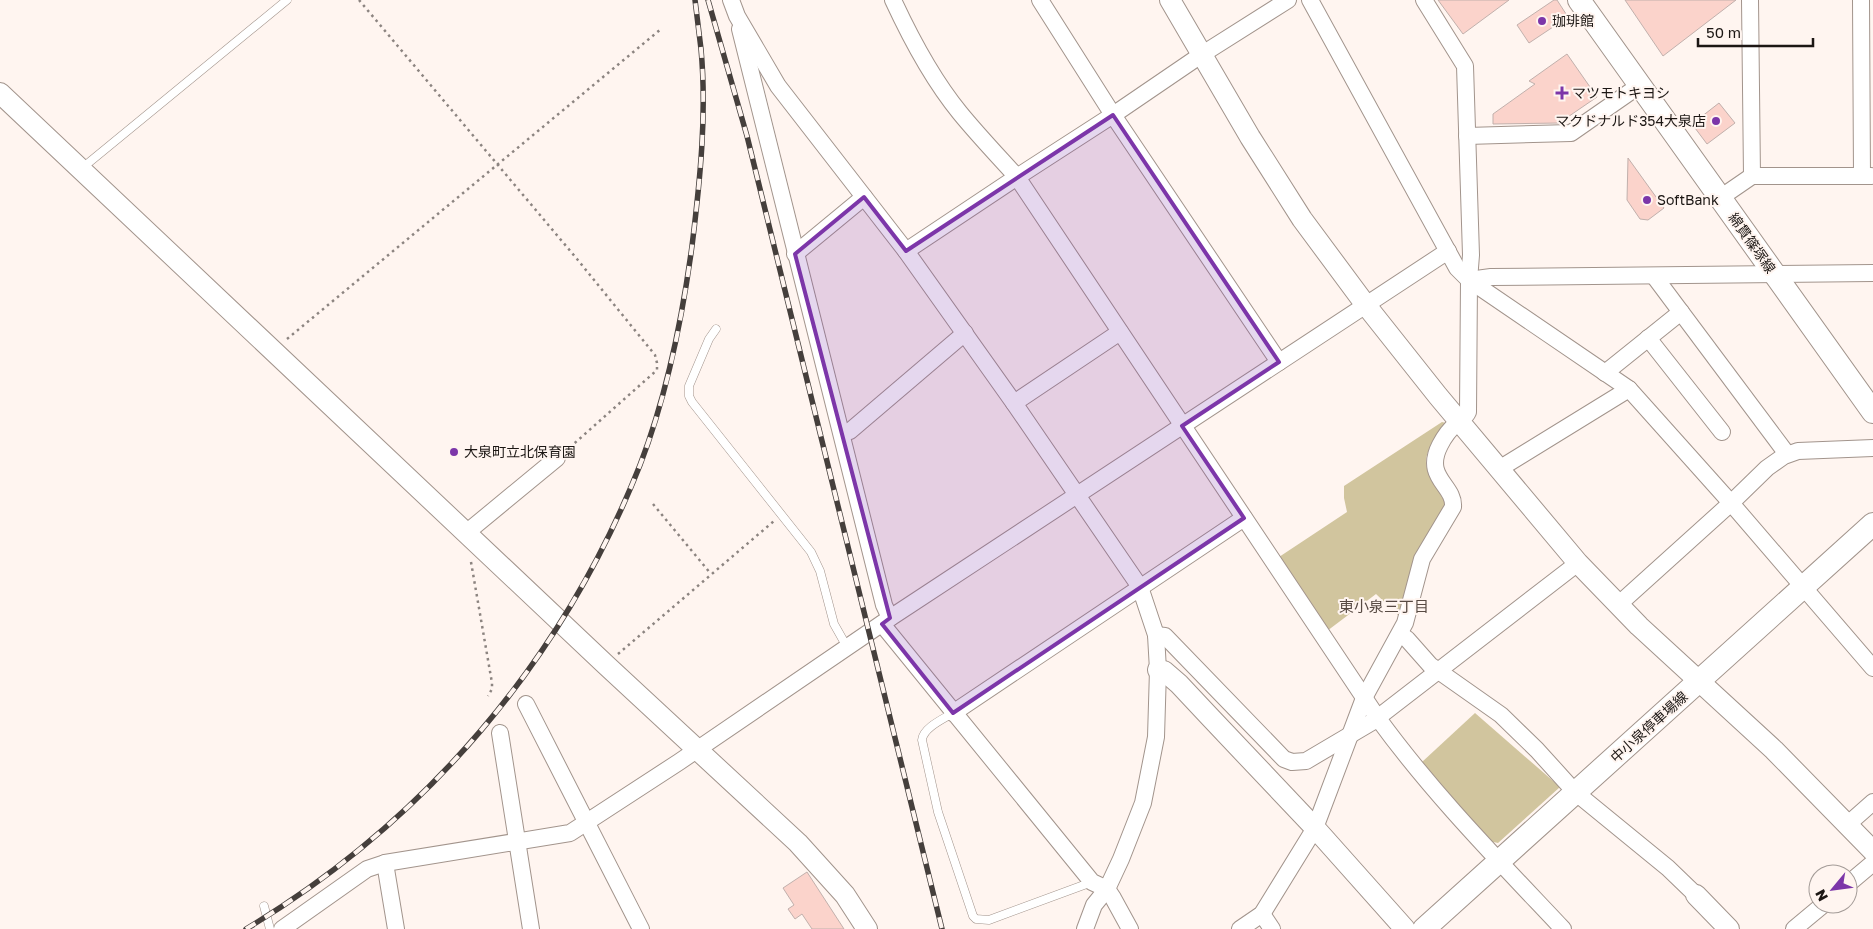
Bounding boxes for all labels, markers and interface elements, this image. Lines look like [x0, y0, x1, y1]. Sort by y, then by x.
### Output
place label: 珈琲館 [1552, 12, 1594, 29]
marker: 珈琲館 [1536, 15, 1548, 27]
scale bar [1698, 15, 1813, 47]
text: 50 m [1706, 23, 1741, 41]
place label: マツモトキヨシ [1572, 84, 1670, 101]
marker: マツモトキヨシ [1556, 87, 1568, 99]
place label: マクドナルド354大泉店 [1555, 112, 1706, 129]
marker: マクドナルド354大泉店 [1710, 115, 1722, 127]
place label: SoftBank [1657, 191, 1719, 208]
marker: SoftBank [1641, 194, 1653, 206]
street label: 綿貫篠塚線 [1725, 209, 1779, 276]
place label: 大泉町立北保育園 [464, 443, 576, 460]
marker: 大泉町立北保育園 [448, 446, 460, 458]
district label: 東小泉三丁目 [1339, 597, 1429, 615]
street label: 中小泉停車場線 [1607, 688, 1691, 766]
north arrow [1808, 864, 1858, 914]
text: N [1811, 887, 1831, 904]

